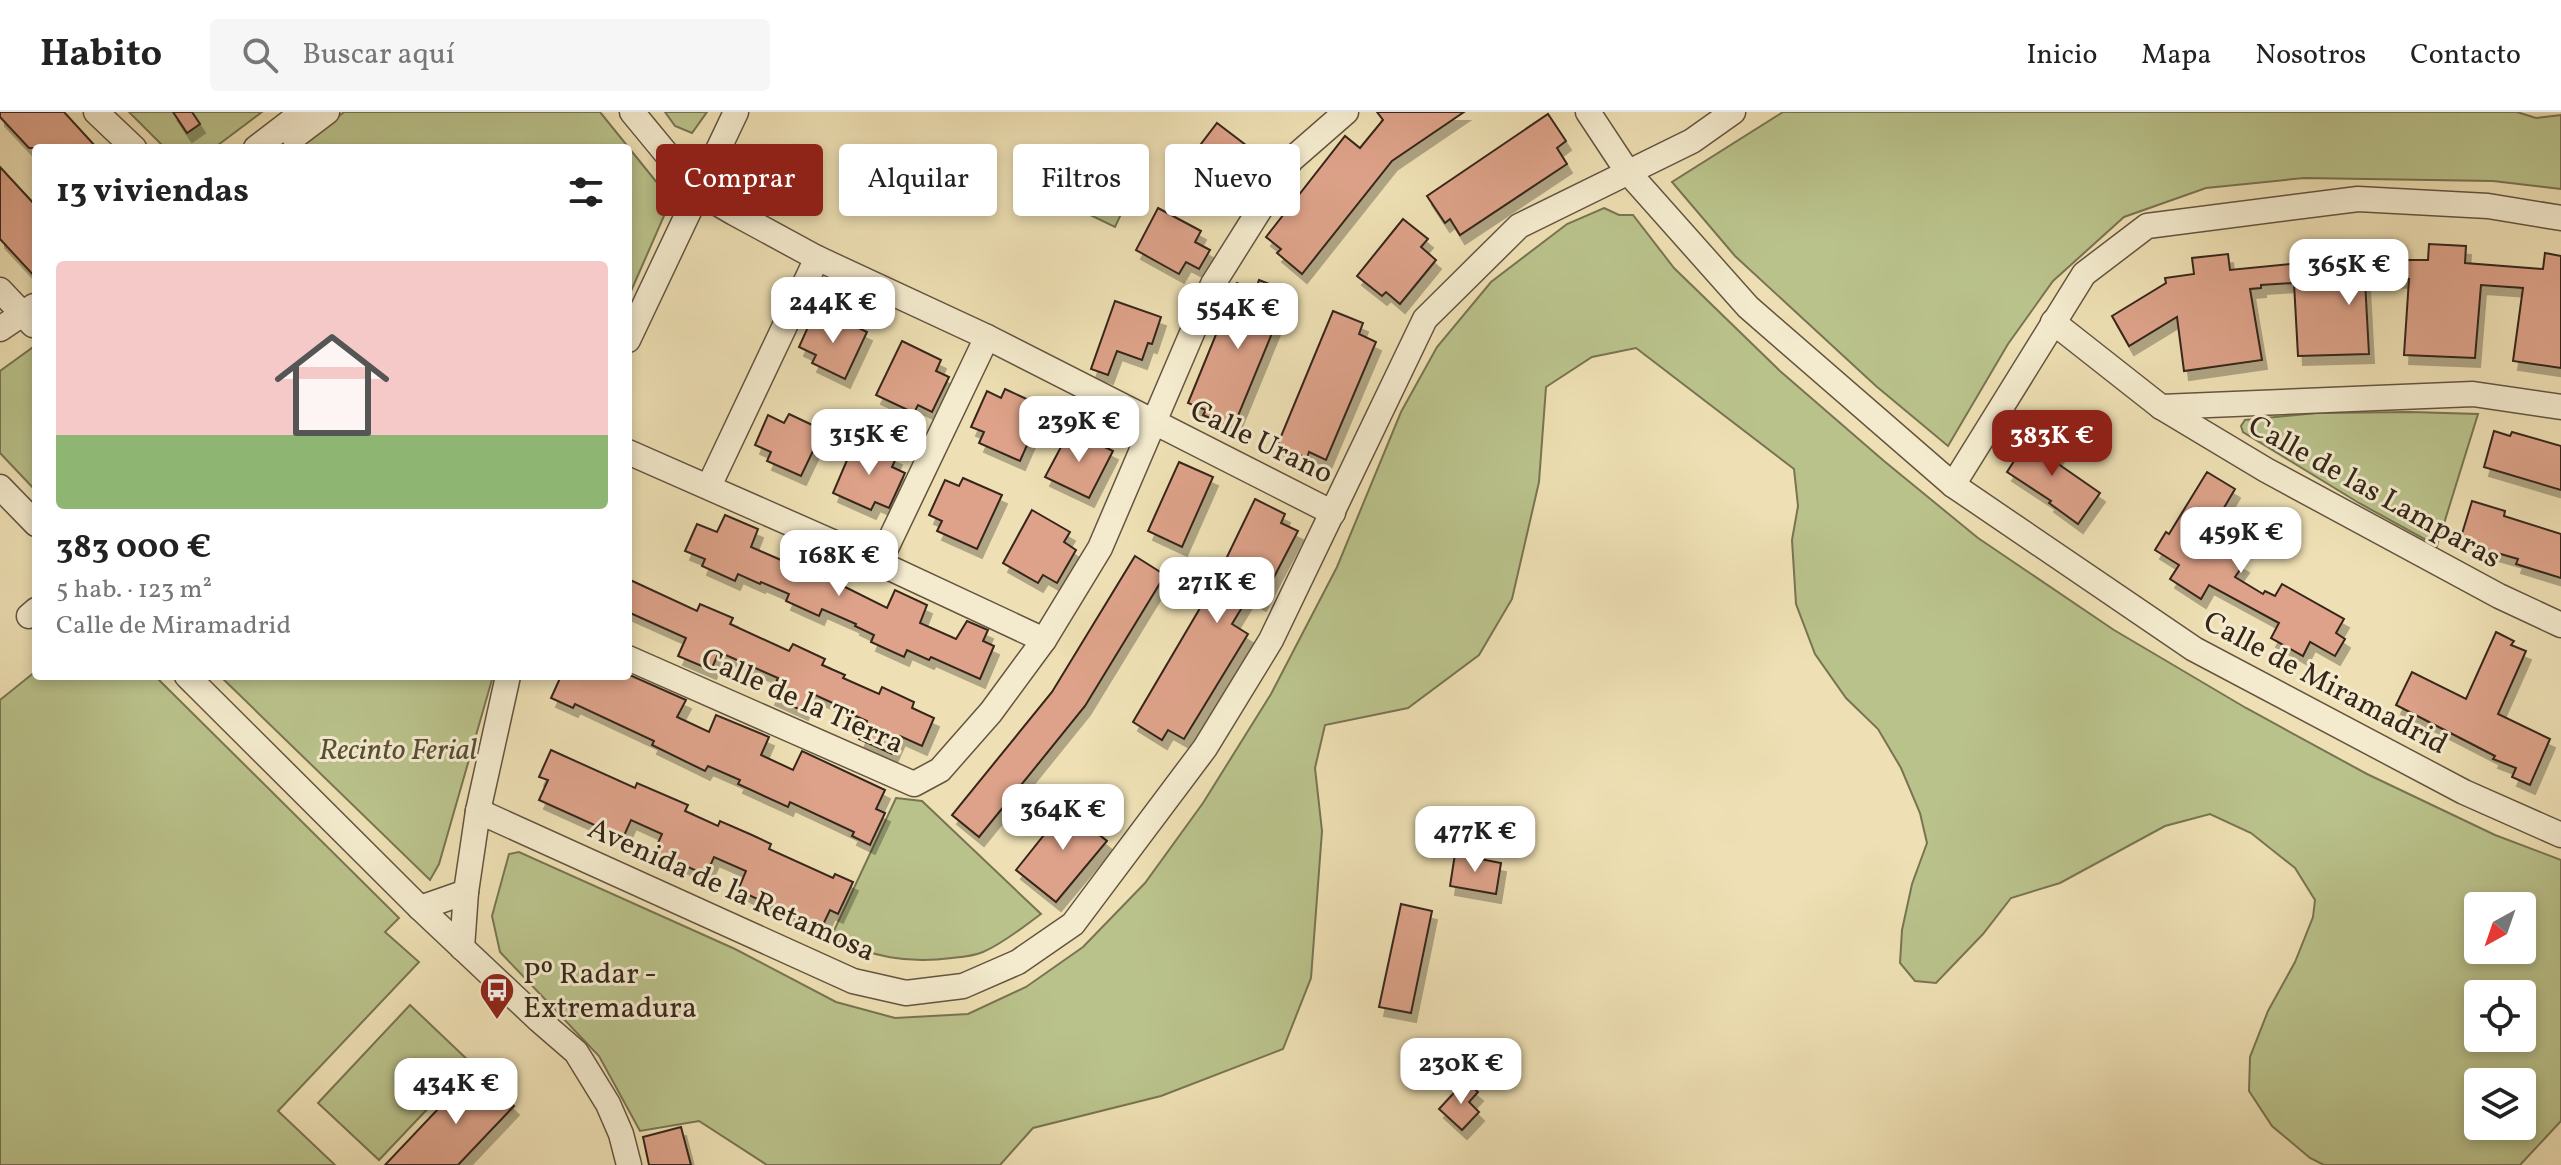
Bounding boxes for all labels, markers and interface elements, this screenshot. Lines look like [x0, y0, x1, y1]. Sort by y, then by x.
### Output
search box [210, 19, 770, 91]
text: Habito [40, 29, 162, 82]
icon: search [238, 33, 282, 77]
text: Buscar aquí [302, 34, 455, 76]
text: Inicio [2026, 36, 2097, 75]
text: Mapa [2141, 36, 2211, 75]
text: Nosotros [2255, 36, 2366, 75]
text: Contacto [2410, 36, 2521, 75]
chip: Comprar [656, 144, 823, 216]
chip: Alquilar [839, 144, 997, 216]
chip: Filtros [1013, 144, 1149, 216]
chip: Nuevo [1165, 144, 1300, 216]
text: 13 viviendas [56, 169, 249, 216]
icon: filters [564, 170, 608, 214]
pin: 365K € [2284, 239, 2414, 307]
text: 365K € [2307, 247, 2391, 283]
pin: 244K € [768, 277, 898, 345]
pin: 554K € [1173, 283, 1303, 351]
text: 244K € [789, 285, 877, 321]
text: 554K € [1196, 291, 1280, 327]
icon: home [260, 313, 404, 457]
street label: Calle Urano [1183, 390, 1340, 495]
pin: 239K € [1014, 396, 1144, 464]
text: 239K € [1037, 404, 1121, 440]
street label: Calle de las Lamparas [2240, 406, 2508, 580]
pin: 315K € [804, 409, 934, 477]
pin: 383K € [1987, 410, 2117, 478]
text: 315K € [829, 417, 909, 453]
text: 383K € [2010, 418, 2094, 454]
pin: 459K € [2176, 507, 2306, 575]
text: 459K € [2198, 515, 2284, 551]
text: 383 000 € [56, 525, 211, 572]
pin: 168K € [774, 530, 904, 598]
text: 168K € [798, 538, 880, 574]
pin: 271K € [1152, 557, 1282, 625]
text: 271K € [1177, 565, 1257, 601]
text: 5 hab. · 123 m² [56, 572, 212, 608]
street label: Calle de Miramadrid [2195, 602, 2455, 766]
text: Calle de Miramadrid [56, 608, 291, 644]
street label: Calle de la Tierra [694, 638, 910, 765]
park label: Recinto Ferial [319, 730, 478, 772]
pin: 364K € [998, 784, 1128, 852]
text: 364K € [1020, 792, 1106, 828]
pin: 477K € [1410, 806, 1540, 874]
street label: Avenida de la Retamosa [581, 808, 882, 973]
text: 477K € [1433, 814, 1517, 850]
north arrow [2464, 892, 2536, 964]
map controls [2464, 892, 2536, 1140]
place label: Pº Radar - Extremadura [523, 954, 697, 1030]
bus stop icon: Pº Radar - Extremadura [478, 971, 516, 1021]
button: locate [2464, 980, 2536, 1052]
pin: 230K € [1396, 1038, 1526, 1106]
text: 230K € [1418, 1046, 1504, 1082]
pin: 434K € [391, 1058, 521, 1126]
text: 434K € [412, 1066, 500, 1102]
button: layers [2464, 1068, 2536, 1140]

